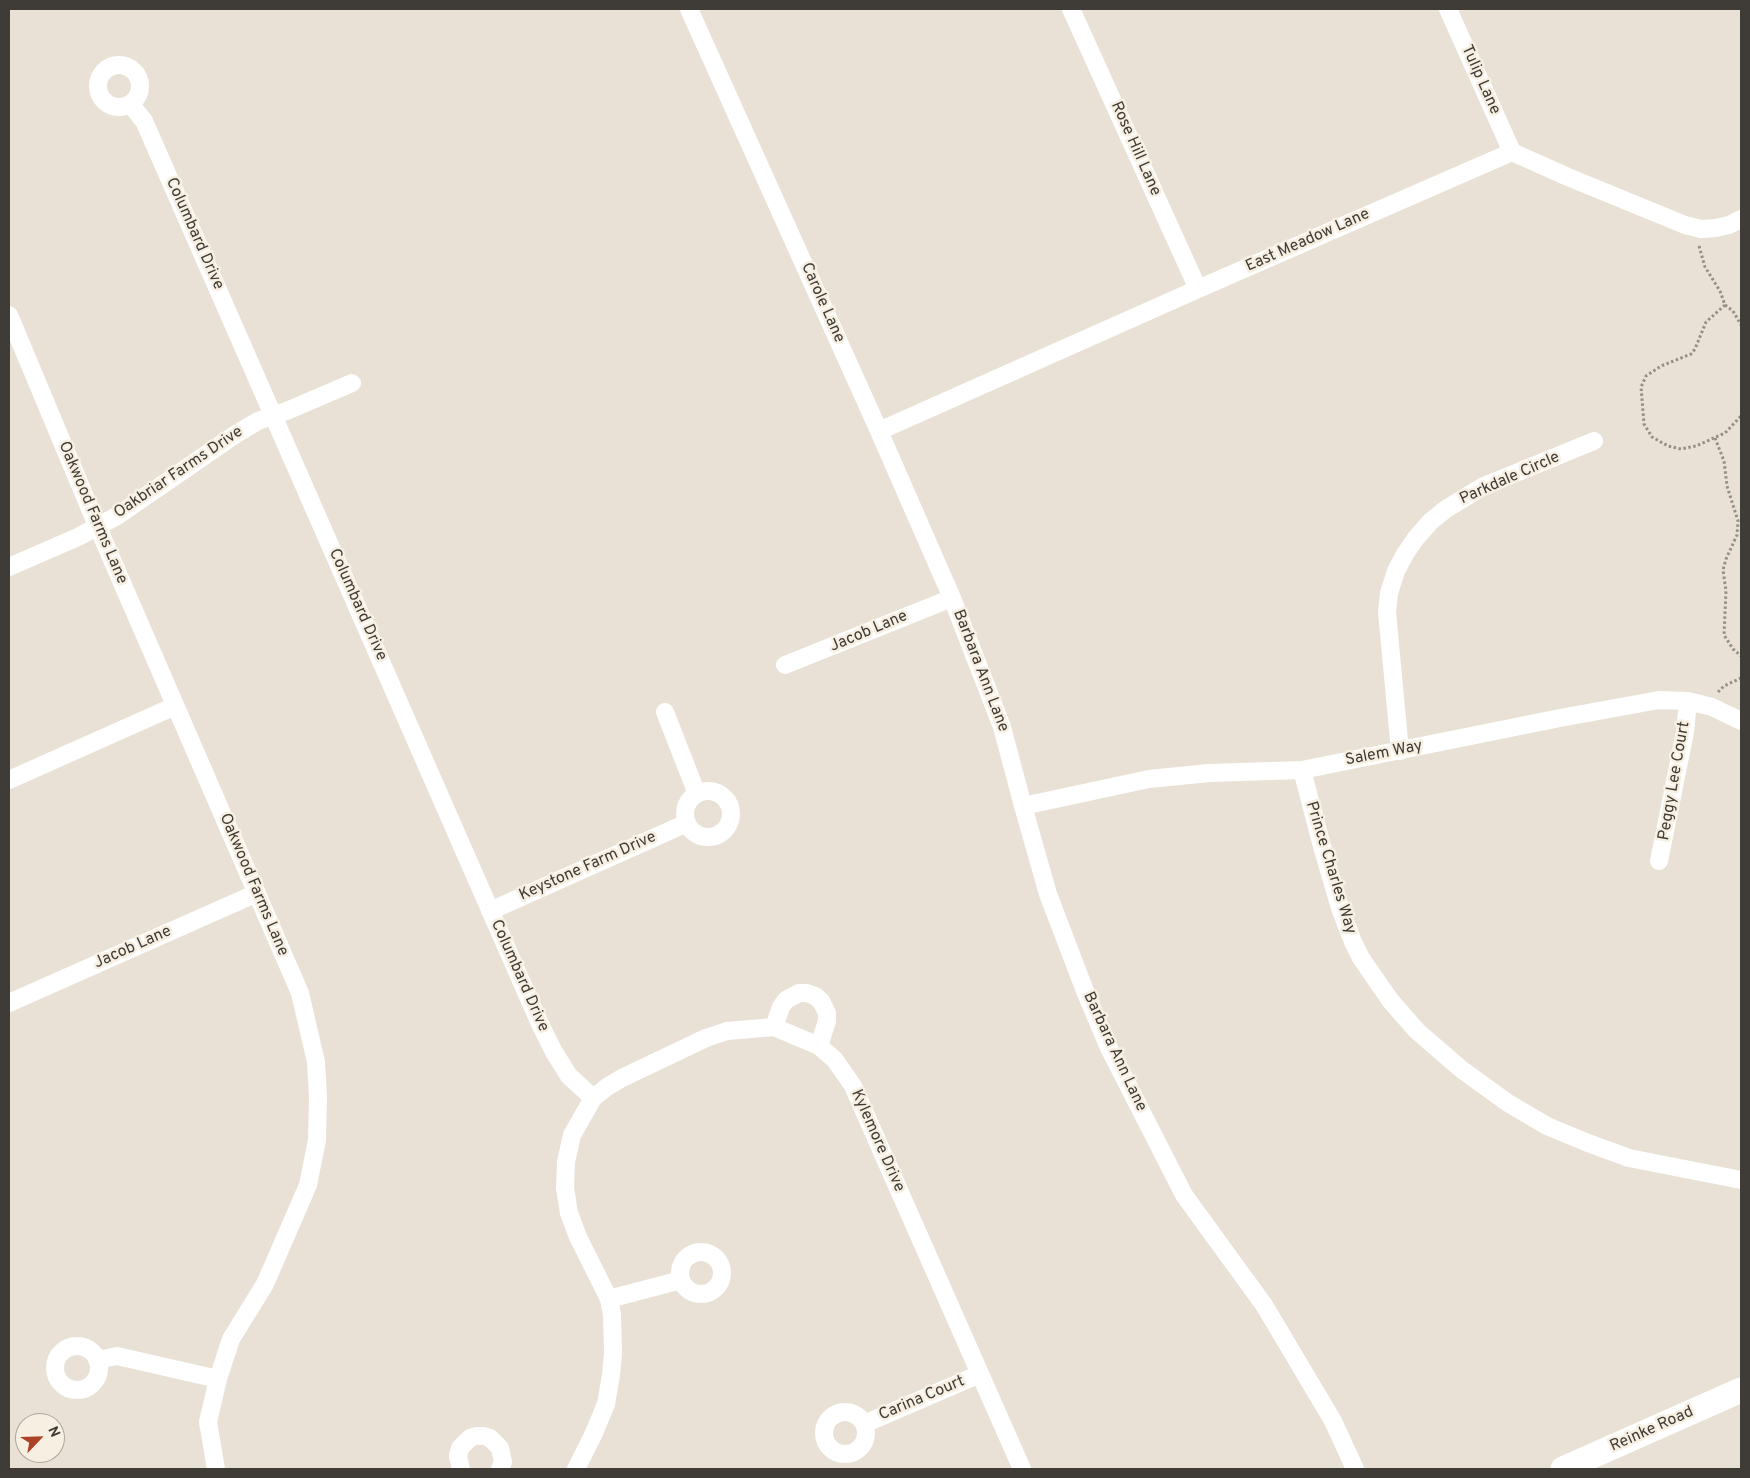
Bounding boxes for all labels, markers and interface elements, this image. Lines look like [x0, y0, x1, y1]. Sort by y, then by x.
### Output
street label: Tulip Lane [1456, 42, 1504, 118]
street label: Rose Hill Lane [1106, 99, 1164, 199]
street label: Columbard Drive [161, 175, 227, 293]
street label: East Meadow Lane [1243, 205, 1373, 277]
street label: Carole Lane [796, 260, 848, 346]
street label: Oakbriar Farms Drive [111, 423, 247, 523]
street label: Oakwood Farms Lane [53, 439, 131, 587]
street label: Parkdale Circle [1457, 448, 1563, 510]
street label: Columbard Drive [324, 546, 390, 664]
street label: Jacob Lane [827, 607, 911, 657]
street label: Barbara Ann Lane [948, 607, 1012, 735]
street label: Peggy Lee Court [1655, 720, 1695, 842]
street label: Salem Way [1344, 737, 1424, 771]
street label: Prince Charles Way [1301, 799, 1359, 937]
street label: Oakwood Farms Lane [214, 811, 292, 959]
street label: Keystone Farm Drive [517, 828, 659, 906]
street label: Columbard Drive [486, 917, 552, 1035]
street label: Jacob Lane [91, 922, 175, 974]
street label: Barbara Ann Lane [1078, 989, 1150, 1115]
street label: Kylemore Drive [846, 1087, 908, 1195]
street label: Carina Court [876, 1372, 968, 1426]
street label: Reinke Road [1607, 1403, 1697, 1457]
north arrow [15, 1413, 65, 1463]
text: N [43, 1424, 63, 1440]

